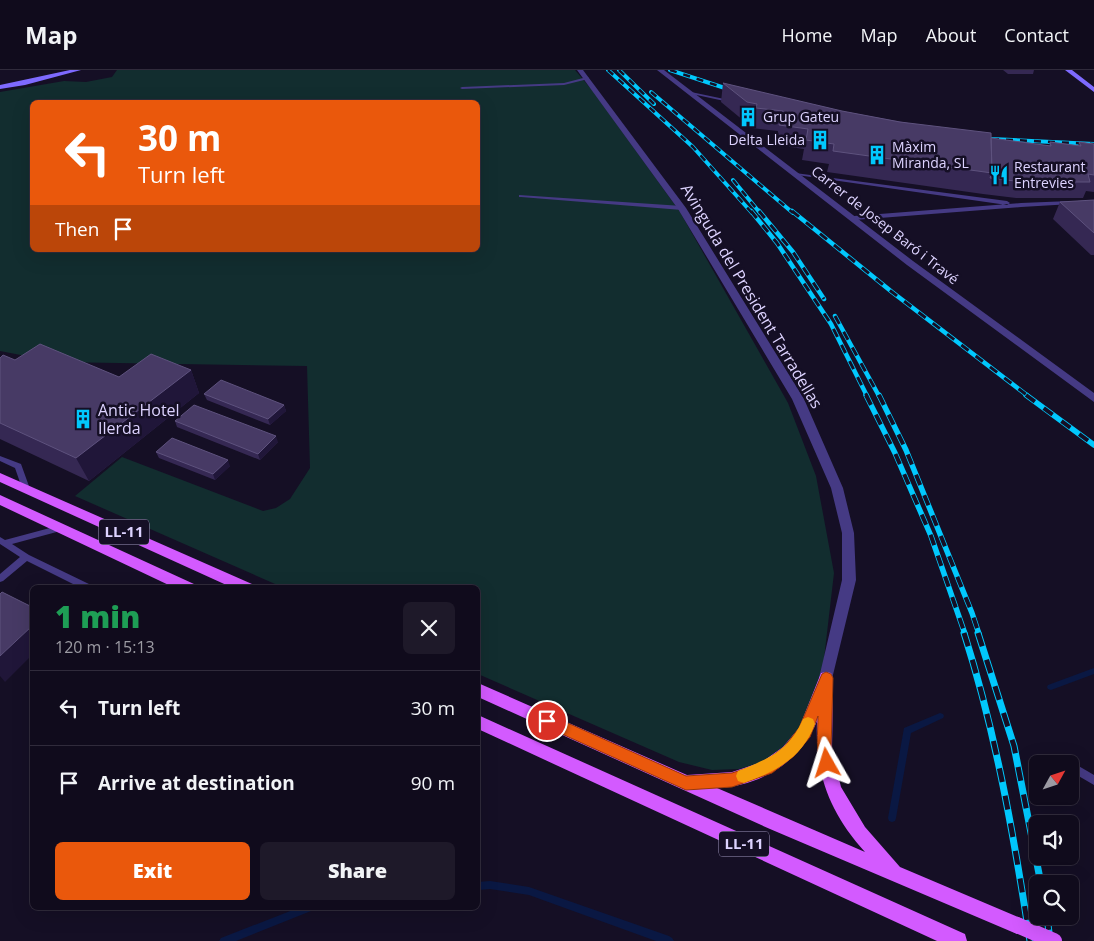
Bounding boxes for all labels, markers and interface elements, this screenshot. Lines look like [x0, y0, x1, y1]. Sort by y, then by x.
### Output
text: Map [25, 18, 77, 51]
text: Home [782, 23, 832, 47]
text: Map [860, 23, 898, 47]
text: About [926, 23, 976, 47]
text: Contact [1004, 23, 1069, 47]
building icon: Grup Gateu [737, 106, 759, 128]
place label: Grup Gateu [763, 107, 839, 126]
text: 30 m [138, 114, 221, 161]
icon: left [55, 120, 120, 185]
building icon: Delta Lleida [809, 129, 831, 151]
place label: Delta Lleida [728, 130, 805, 149]
place label: Màxim Miranda, SL [892, 137, 969, 172]
building icon: Màxim Miranda, SL [866, 144, 888, 166]
place label: Restaurant Entrevies [1014, 157, 1086, 192]
text: Turn left [138, 159, 225, 189]
street label: Carrer de Josep Baró i Travé [808, 161, 963, 288]
restaurant icon: Restaurant Entrevies [988, 164, 1010, 186]
street label: Avinguda del President Tarradellas [676, 180, 828, 412]
icon: arrive [109, 215, 137, 243]
text: Then [55, 216, 99, 242]
place label: Antic Hotel Ilerda [98, 399, 180, 439]
building icon: Antic Hotel Ilerda [72, 408, 94, 430]
road number: LL-11 [99, 520, 149, 544]
text: 1 min [55, 596, 140, 637]
button: close [403, 602, 455, 654]
text: 120 m · 15:13 [55, 636, 155, 658]
icon: left [55, 694, 83, 722]
text: Turn left [98, 695, 180, 721]
text: 30 m [411, 695, 455, 721]
pin [526, 700, 568, 742]
icon: arrive [533, 707, 561, 735]
position arrow [800, 736, 852, 788]
north arrow [1029, 755, 1079, 805]
map controls [1029, 755, 1079, 925]
icon: arrive [55, 769, 83, 797]
text: Arrive at destination [98, 770, 295, 796]
text: 90 m [411, 770, 455, 796]
button: sound [1029, 815, 1079, 865]
road number: LL-11 [719, 832, 769, 856]
button: Exit [55, 842, 250, 900]
button: Share [260, 842, 455, 900]
button: search [1029, 875, 1079, 925]

